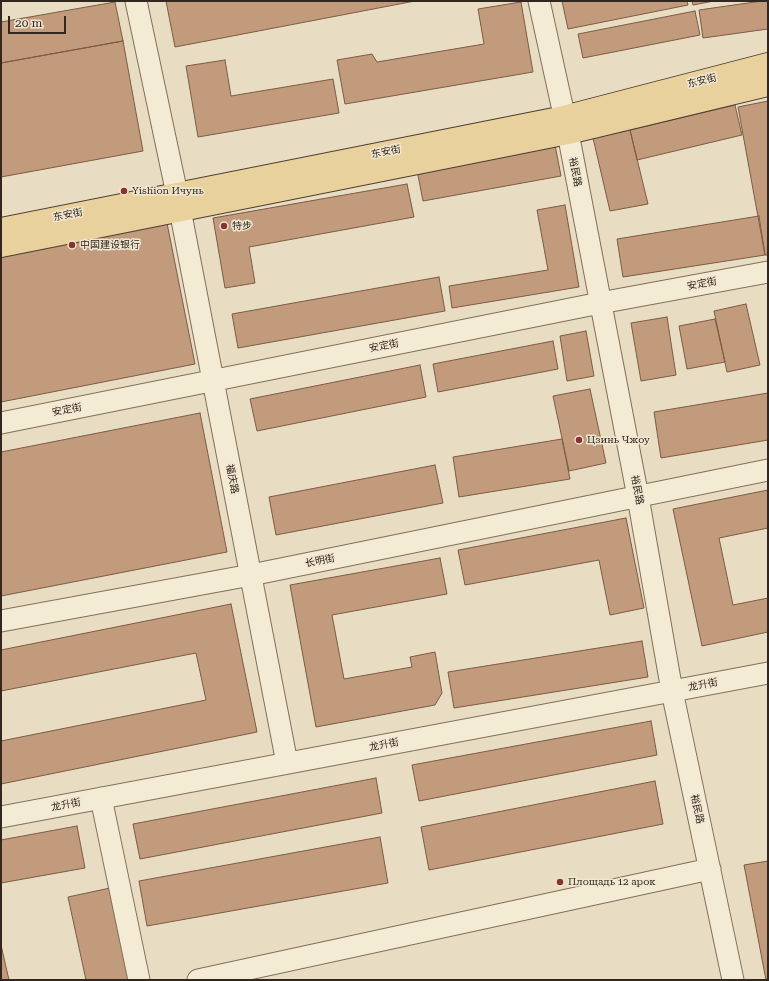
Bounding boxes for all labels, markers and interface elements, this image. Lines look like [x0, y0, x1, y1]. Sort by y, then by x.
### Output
scale bar [10, 8, 68, 34]
text: 20 m [15, 16, 42, 30]
street label: 东安街 [686, 72, 718, 90]
street label: 东安街 [370, 143, 402, 161]
street label: 裕民路 [566, 156, 584, 188]
place label: Yishion Ичунь [132, 185, 204, 197]
marker: Yishion Ичунь [119, 186, 129, 196]
street label: 东安街 [52, 206, 84, 224]
place label: 特步 [232, 220, 252, 232]
marker: 特步 [219, 221, 229, 231]
place label: 中国建设银行 [80, 239, 140, 251]
marker: 中国建设银行 [67, 240, 77, 250]
street label: 安定街 [686, 275, 718, 293]
street label: 安定街 [368, 337, 400, 355]
street label: 安定街 [51, 401, 83, 419]
place label: Цзинь Чжоу [587, 434, 650, 446]
marker: Цзинь Чжоу [574, 435, 584, 445]
street label: 福庆路 [223, 463, 241, 495]
street label: 裕民路 [628, 474, 646, 506]
street label: 长明街 [304, 552, 336, 570]
street label: 龙升街 [687, 676, 719, 694]
street label: 龙升街 [368, 736, 400, 754]
street label: 裕民路 [688, 793, 706, 825]
street label: 龙升街 [50, 796, 82, 814]
place label: Площадь 12 арок [568, 876, 656, 888]
marker: Площадь 12 арок [555, 877, 565, 887]

